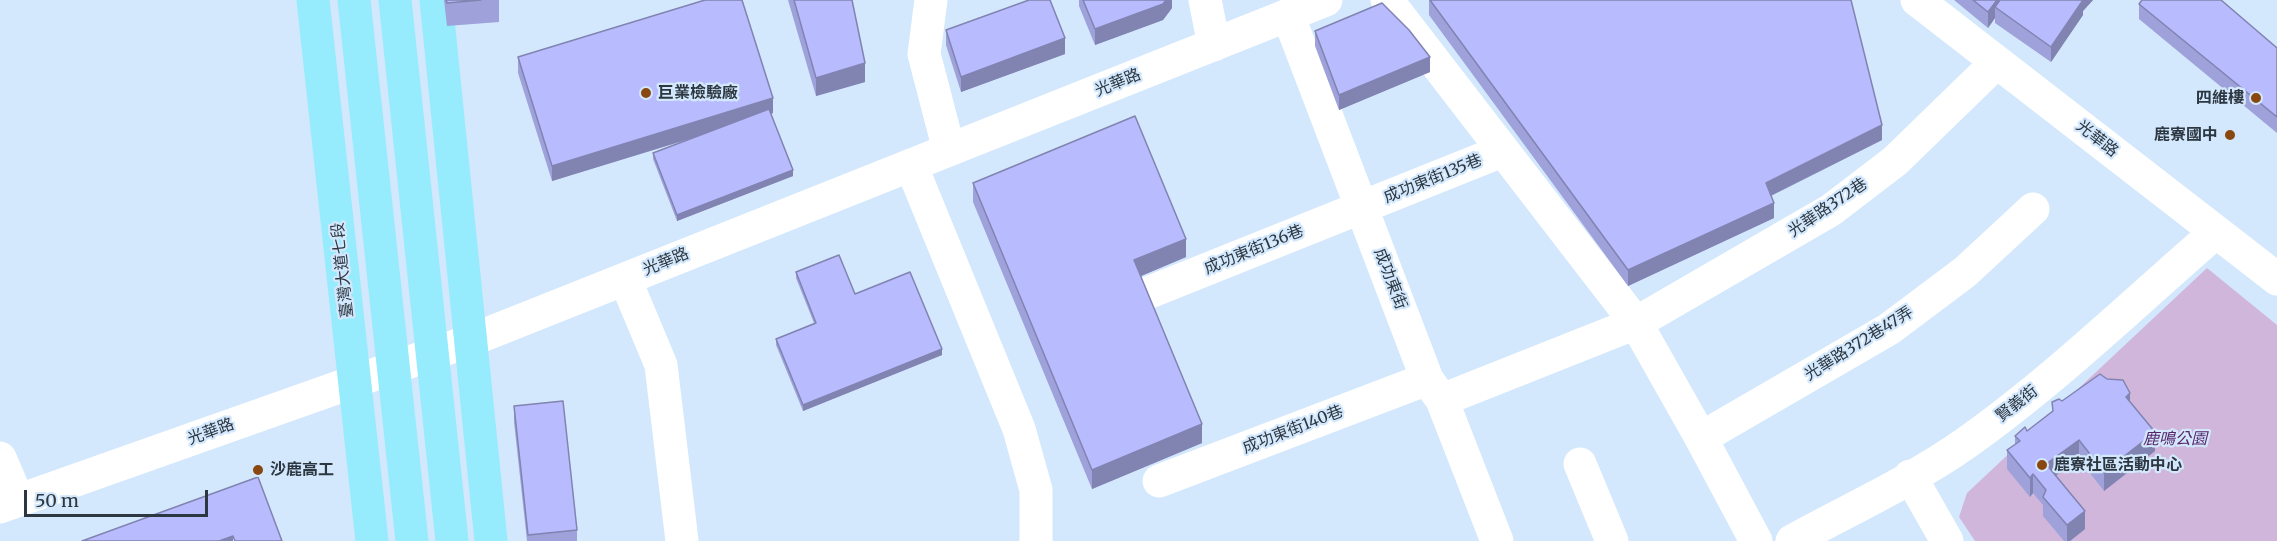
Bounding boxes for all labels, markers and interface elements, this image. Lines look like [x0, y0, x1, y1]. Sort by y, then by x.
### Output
street label: 光華路 [1092, 65, 1144, 101]
place label: 巨業檢驗廠 [658, 83, 738, 103]
marker: 巨業檢驗廠 [639, 86, 653, 100]
place label: 四維樓 [2196, 88, 2244, 108]
marker: 四維樓 [2249, 91, 2263, 105]
street label: 光華路 [2072, 117, 2122, 161]
place label: 鹿寮國中 [2154, 125, 2218, 145]
marker: 鹿寮國中 [2223, 128, 2237, 142]
street label: 成功東街135巷 [1381, 151, 1485, 207]
street label: 光華路372巷 [1785, 175, 1871, 241]
street label: 臺灣大道七段 [328, 221, 358, 319]
street label: 成功東街136巷 [1202, 221, 1306, 279]
street label: 光華路 [640, 244, 692, 280]
street label: 成功東街 [1370, 246, 1410, 312]
street label: 光華路372巷47弄 [1801, 303, 1917, 385]
street label: 賢義街 [1992, 382, 2042, 426]
street label: 成功東街140巷 [1240, 402, 1346, 458]
street label: 光華路 [185, 415, 237, 449]
park label: 鹿鳴公園 [2143, 429, 2207, 449]
place label: 鹿寮社區活動中心 [2054, 455, 2182, 475]
marker: 鹿寮社區活動中心 [2035, 458, 2049, 472]
place label: 沙鹿高工 [270, 460, 334, 480]
marker: 沙鹿高工 [251, 463, 265, 477]
scale bar [27, 478, 212, 516]
text: 50 m [35, 489, 79, 512]

